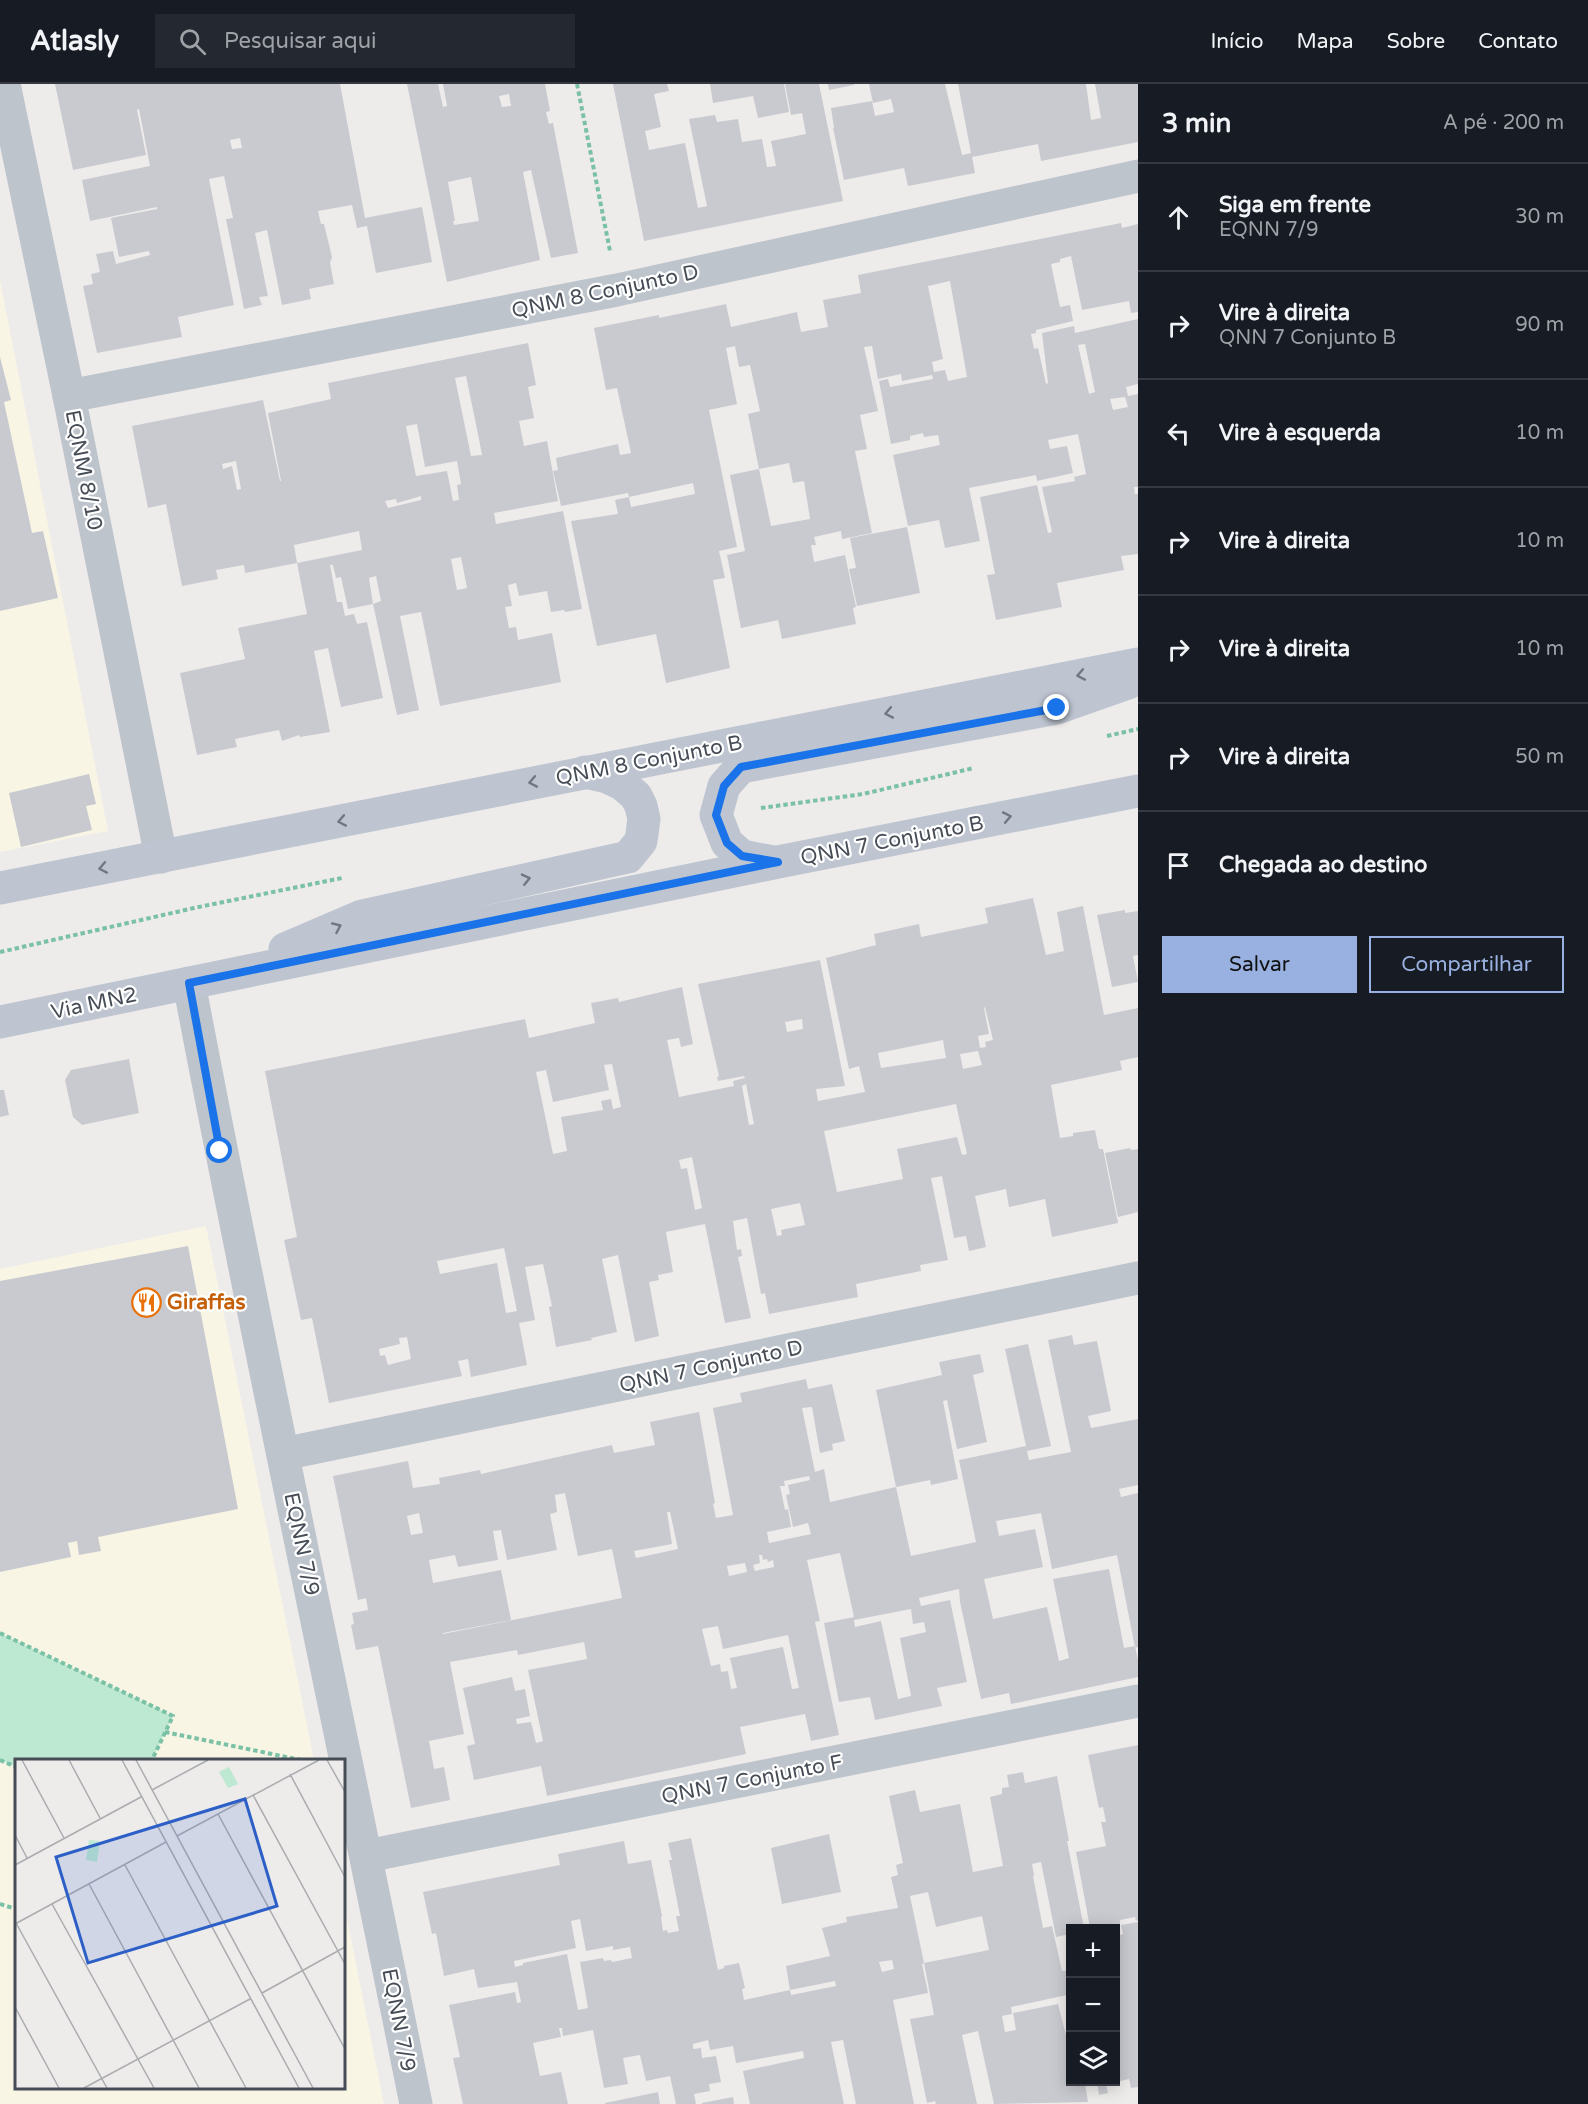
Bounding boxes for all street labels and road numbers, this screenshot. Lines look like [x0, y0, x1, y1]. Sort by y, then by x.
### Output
street label: QNM 8 Conjunto D [509, 259, 701, 324]
street label: EQNM 8/10 [60, 408, 107, 532]
street label: QNM 8 Conjunto B [554, 730, 744, 791]
street label: QNN 7 Conjunto B [798, 810, 986, 871]
street label: Via MN2 [49, 982, 139, 1025]
street label: QNN 7 Conjunto D [617, 1335, 805, 1398]
street label: EQNN 7/9 [278, 1490, 325, 1598]
street label: QNN 7 Conjunto F [659, 1750, 845, 1809]
street label: EQNN 7/9 [376, 1966, 421, 2074]

